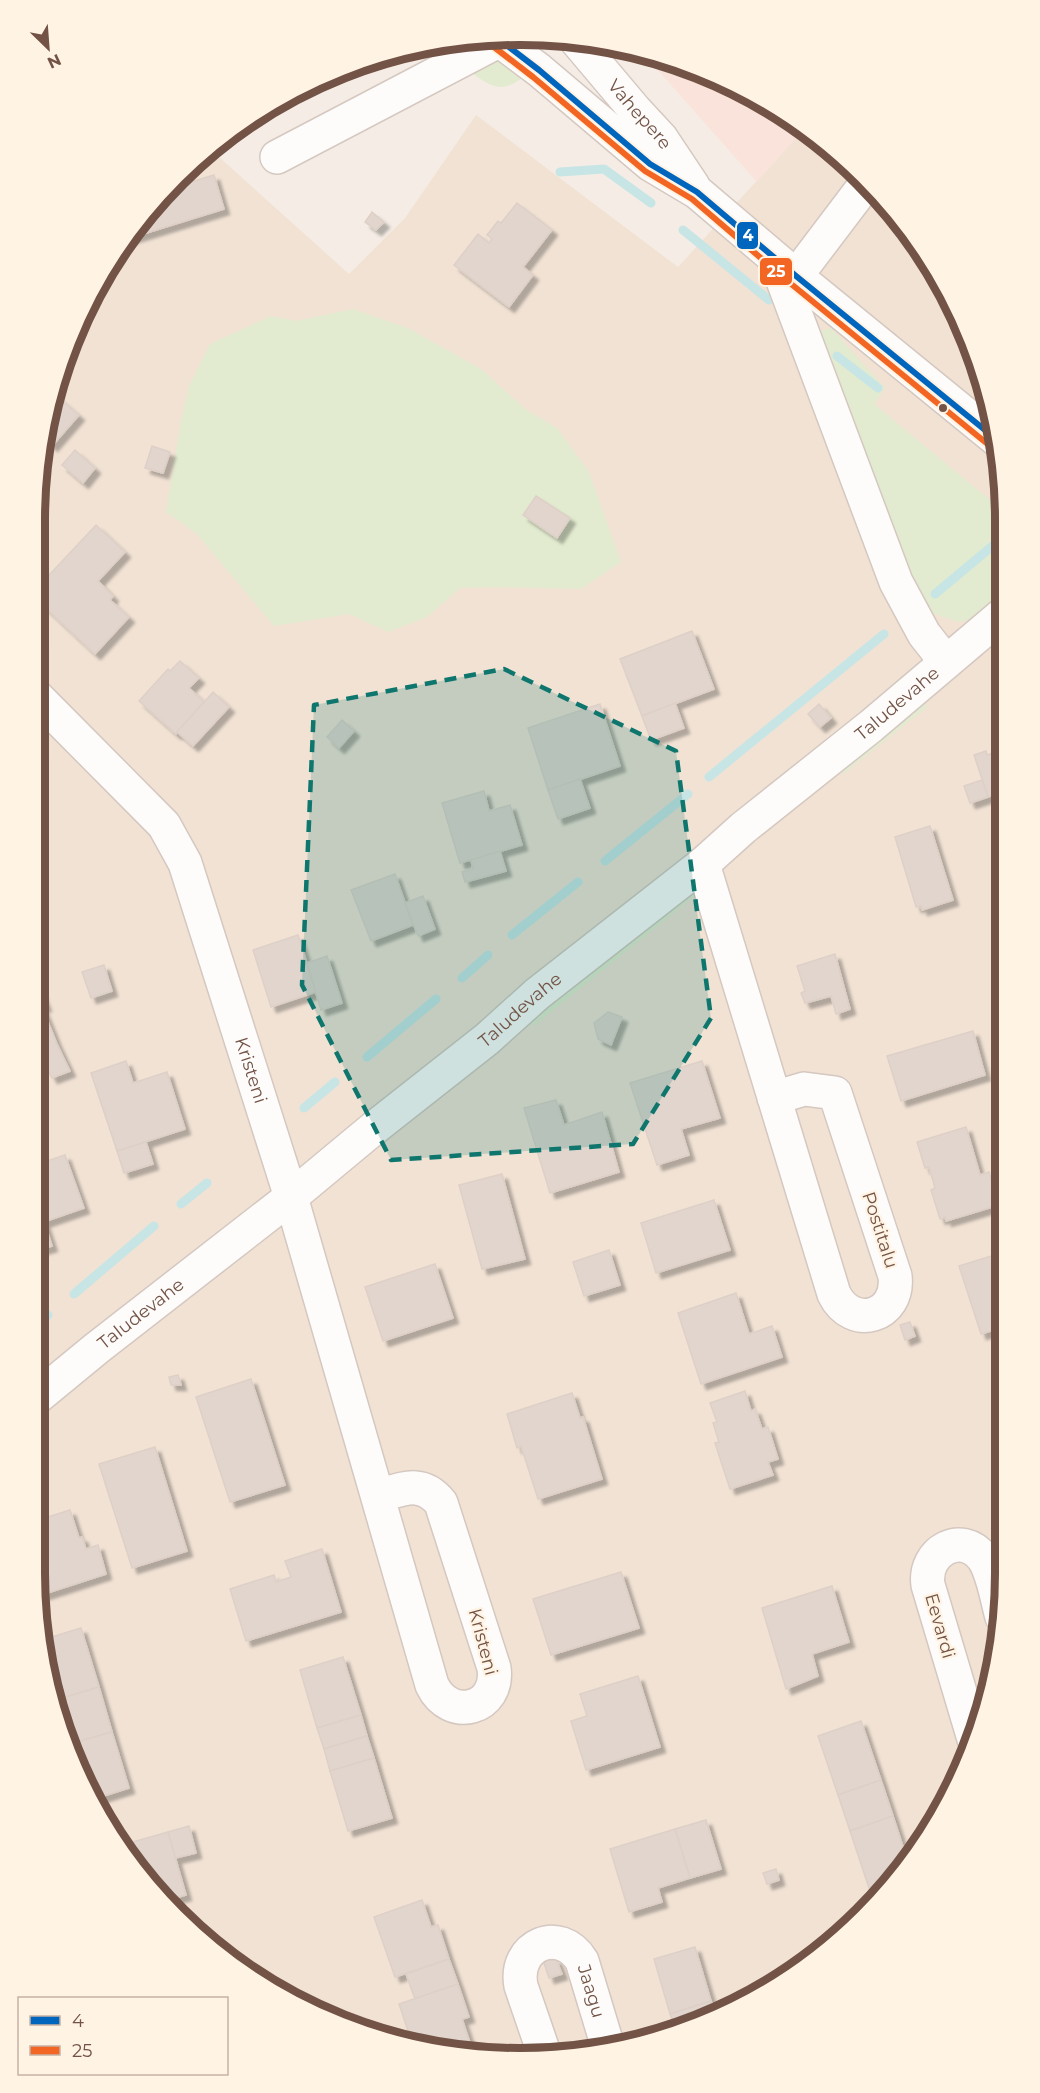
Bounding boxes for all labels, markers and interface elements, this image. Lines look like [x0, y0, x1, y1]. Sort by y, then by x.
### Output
north arrow [18, 18, 78, 78]
text: N [44, 50, 64, 72]
street label: Vahepere [603, 75, 677, 154]
line badge: 4 [736, 221, 759, 250]
text: 4 [742, 226, 754, 245]
line badge: 25 [759, 257, 793, 286]
text: 25 [767, 262, 786, 281]
unlabelled marker [937, 402, 949, 414]
street label: Taludevahe [851, 662, 944, 745]
street label: Taludevahe [474, 968, 566, 1052]
street label: Kristeni [230, 1034, 272, 1106]
street label: Postitalu [857, 1189, 903, 1271]
street label: Taludevahe [93, 1273, 189, 1354]
street label: Eevardi [920, 1591, 960, 1661]
street label: Kristeni [464, 1606, 502, 1678]
street label: Jaagu [572, 1961, 610, 2021]
legend [18, 1997, 228, 2075]
text: 4 [72, 2010, 84, 2032]
text: 25 [72, 2040, 92, 2062]

